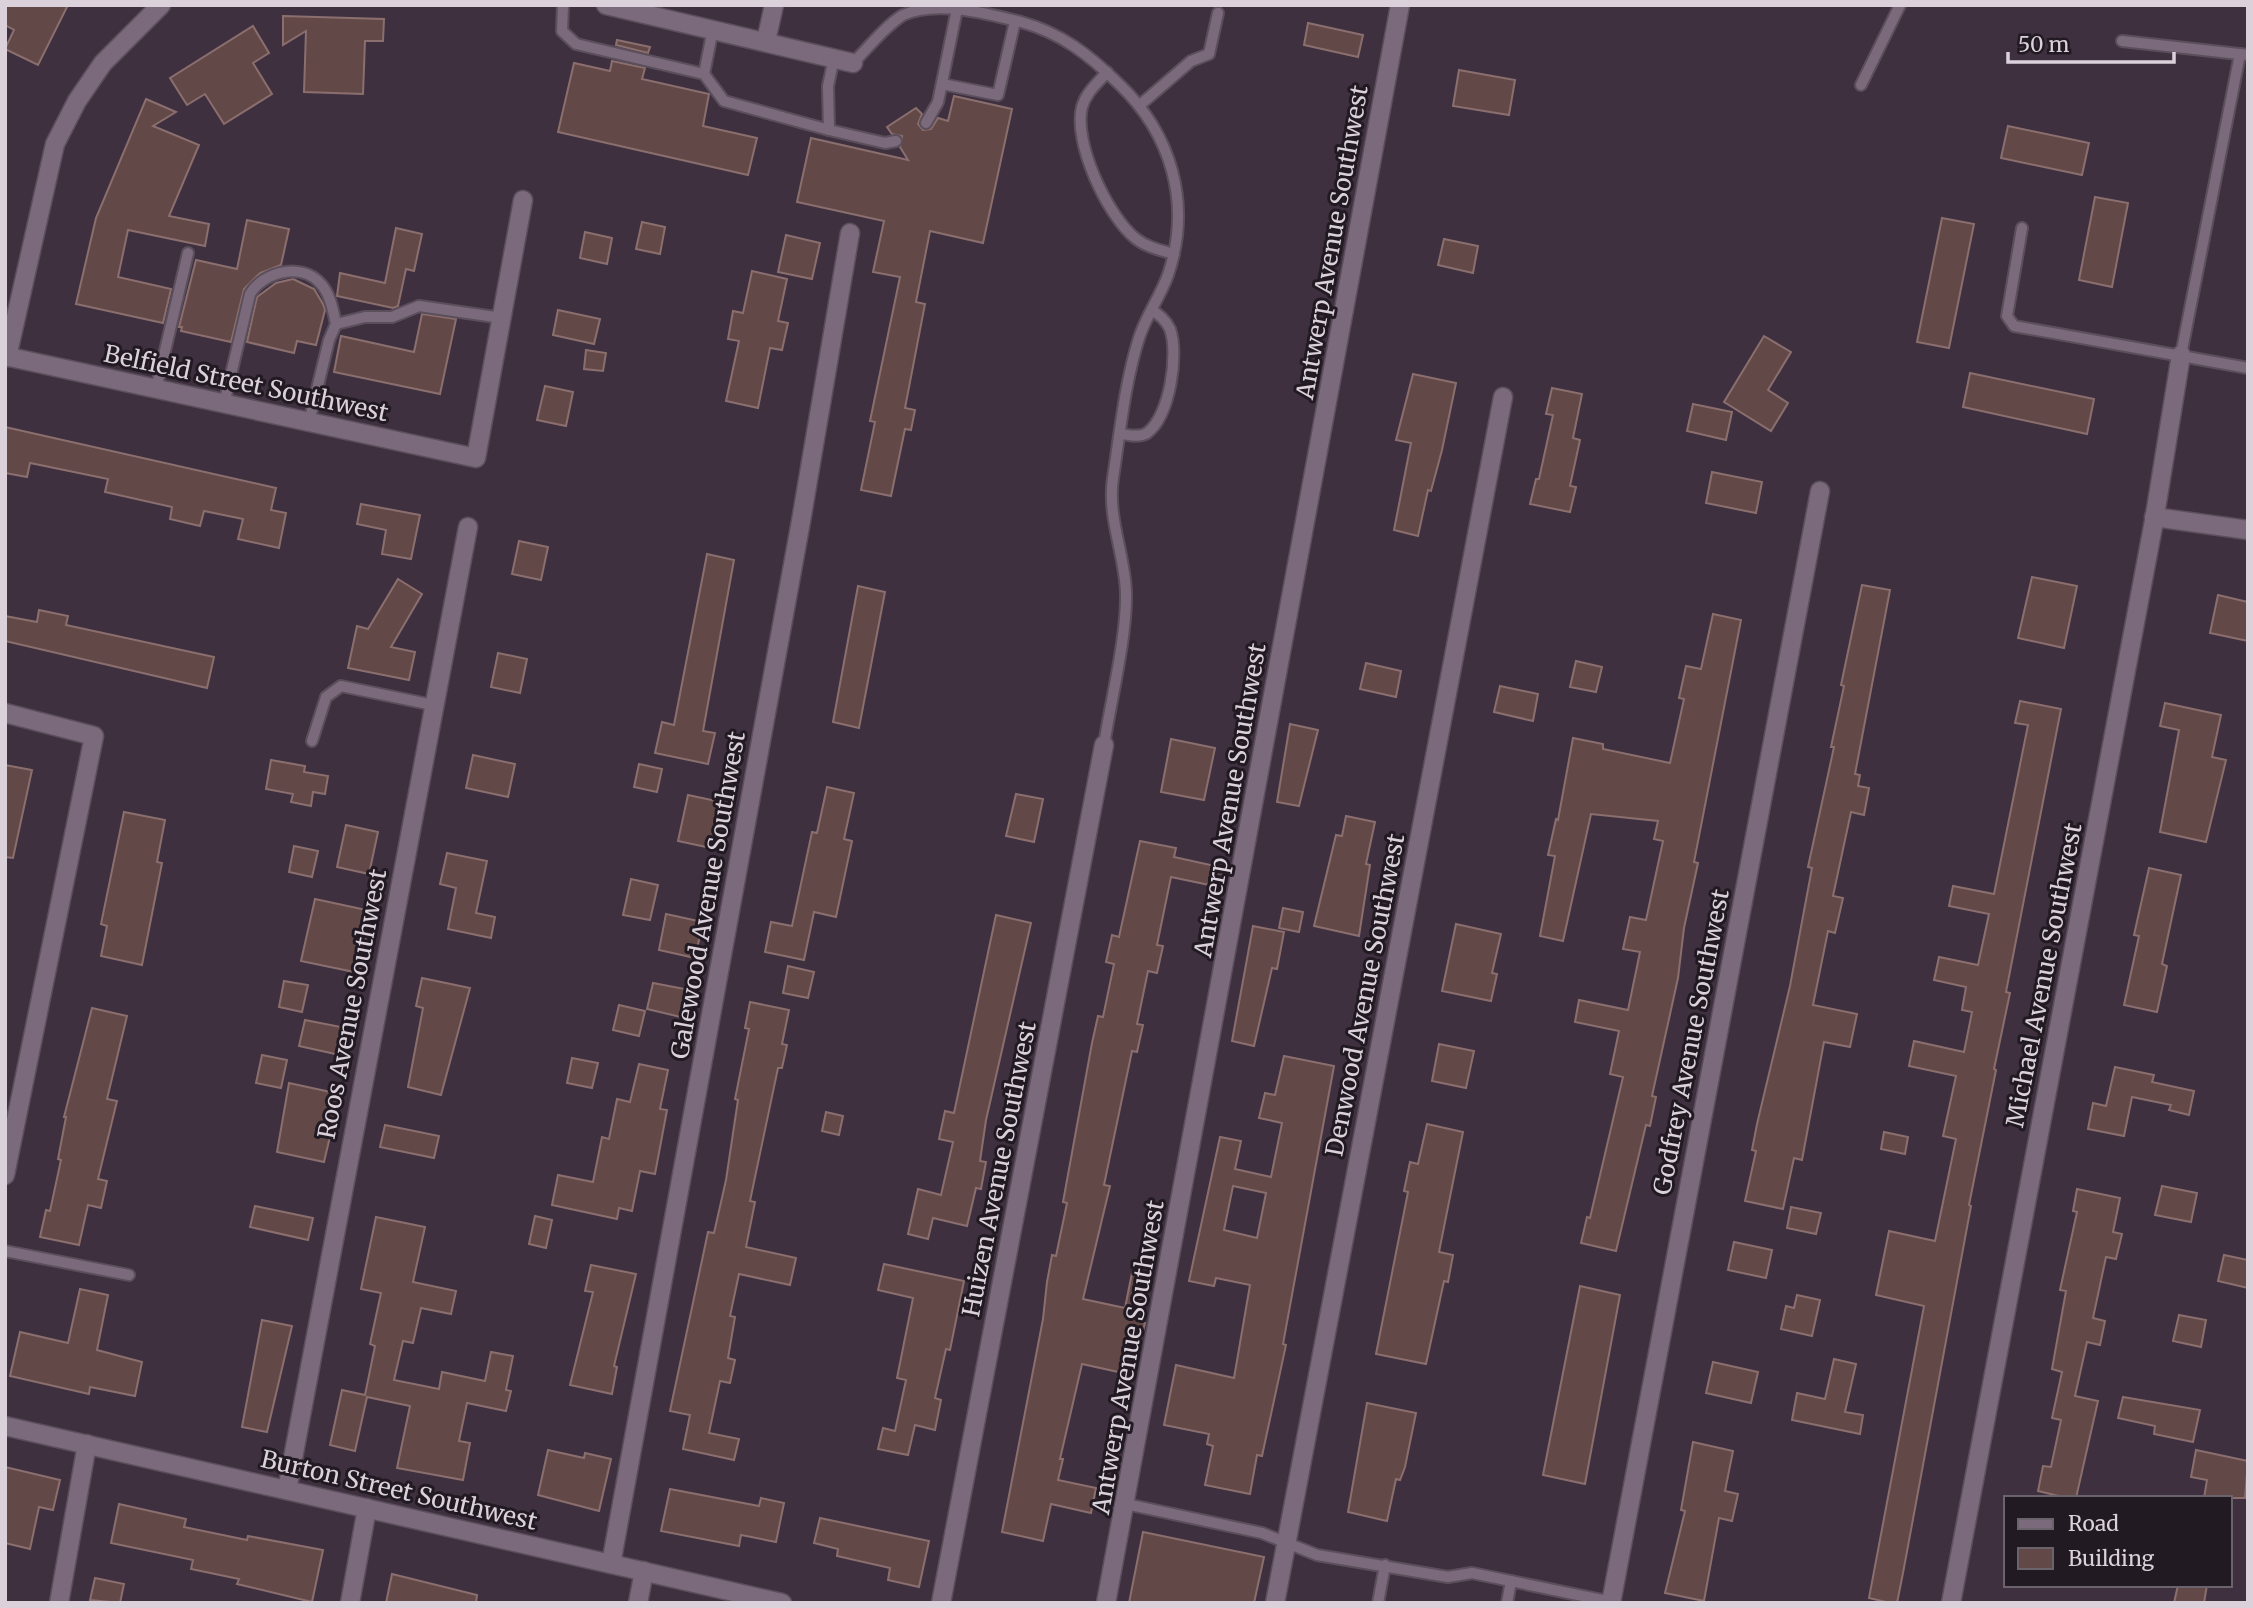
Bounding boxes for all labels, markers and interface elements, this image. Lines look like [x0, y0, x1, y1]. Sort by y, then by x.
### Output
scale bar [2008, 21, 2174, 65]
text: 50 m [2018, 31, 2069, 58]
street label: Antwerp Avenue Southwest [1289, 82, 1375, 402]
street label: Belfield Street Southwest [101, 338, 392, 428]
street label: Antwerp Avenue Southwest [1187, 640, 1273, 960]
street label: Galewood Avenue Southwest [664, 728, 752, 1061]
street label: Michael Avenue Southwest [1999, 820, 2089, 1130]
street label: Denwood Avenue Southwest [1318, 830, 1412, 1159]
street label: Roos Avenue Southwest [311, 866, 394, 1142]
street label: Godfrey Avenue Southwest [1646, 886, 1736, 1197]
street label: Huizen Avenue Southwest [955, 1018, 1043, 1319]
street label: Antwerp Avenue Southwest [1085, 1197, 1171, 1517]
street label: Burton Street Southwest [258, 1443, 541, 1537]
legend [2004, 1496, 2232, 1587]
text: Road [2068, 1510, 2119, 1537]
text: Building [2068, 1545, 2155, 1572]

